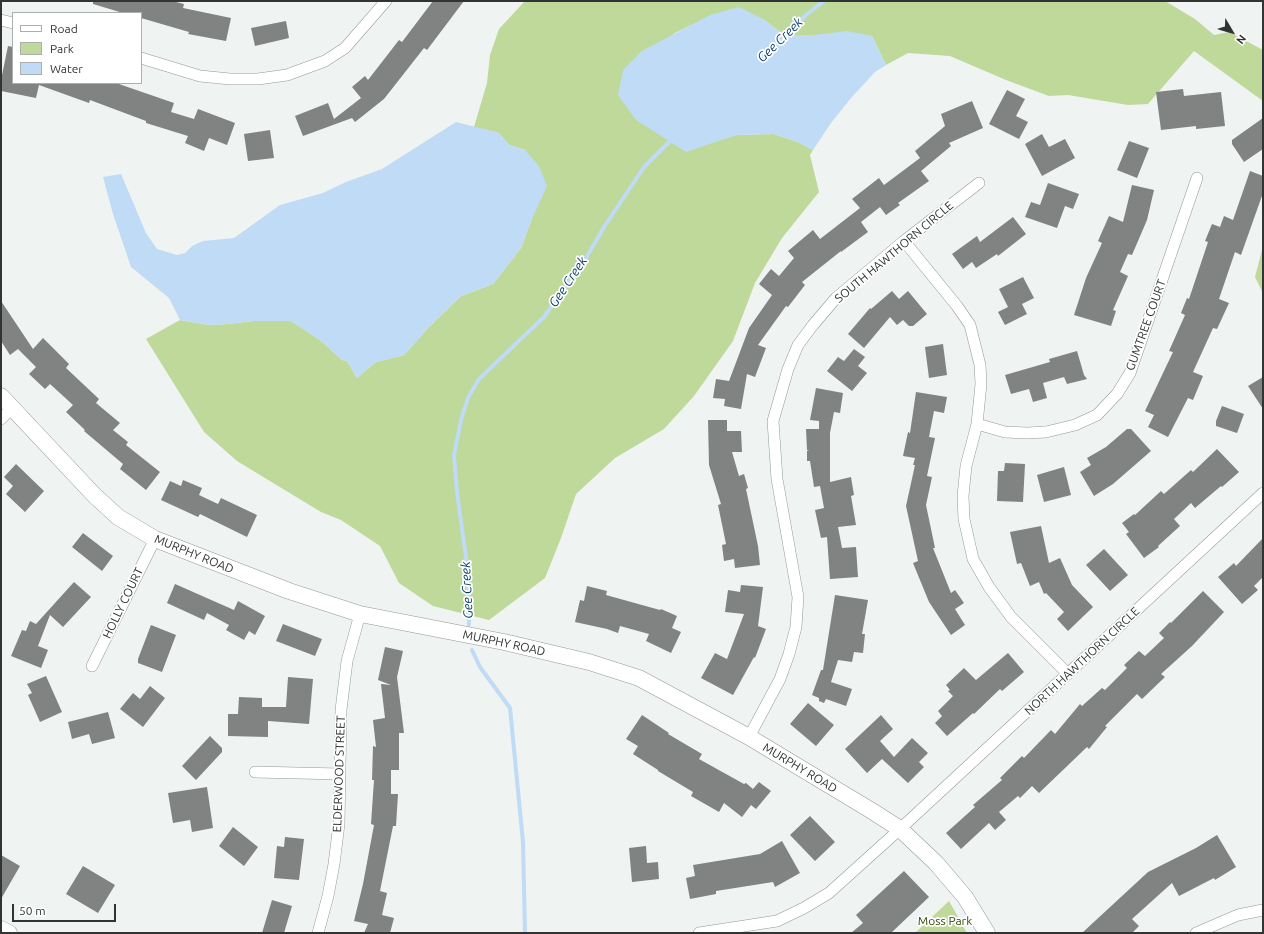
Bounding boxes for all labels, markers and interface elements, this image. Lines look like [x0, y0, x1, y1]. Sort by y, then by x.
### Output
legend [12, 12, 142, 84]
north arrow [1212, 12, 1252, 52]
water label: Gee Creek [754, 14, 806, 66]
text: Road [50, 22, 78, 35]
text: N [1234, 32, 1249, 46]
text: Park [50, 42, 74, 55]
text: Water [50, 62, 83, 75]
street label: SOUTH HAWTHORN CIRCLE [832, 198, 956, 306]
water label: Gee Creek [545, 254, 591, 310]
street label: GUMTREE COURT [1123, 278, 1169, 372]
street label: MURPHY ROAD [152, 532, 236, 576]
water label: Gee Creek [458, 561, 476, 619]
street label: HOLLY COURT [100, 565, 146, 641]
street label: NORTH HAWTHORN CIRCLE [1022, 604, 1142, 718]
street label: MURPHY ROAD [461, 627, 547, 659]
street label: ELDERWOOD STREET [330, 715, 348, 833]
street label: MURPHY ROAD [760, 740, 840, 796]
scale bar [14, 896, 118, 922]
text: 50 m [19, 904, 46, 917]
park label: Moss Park [918, 914, 972, 928]

